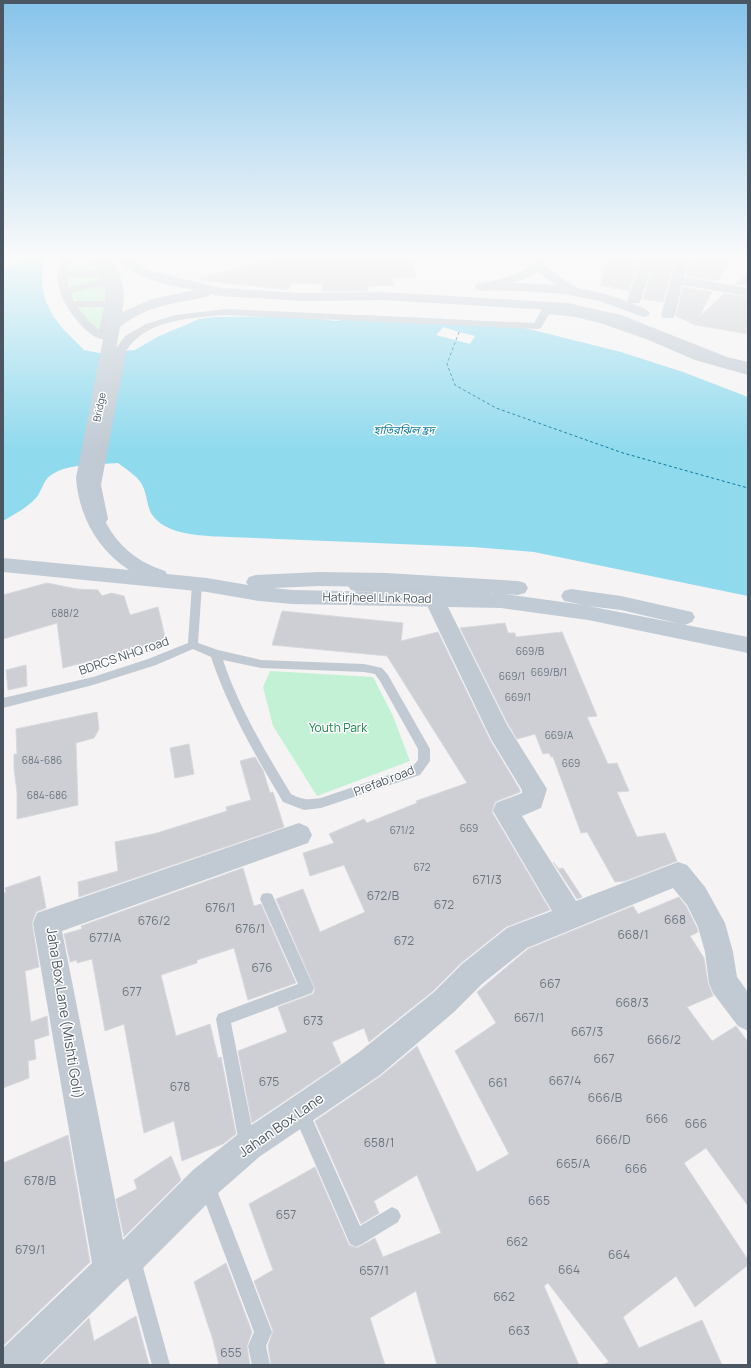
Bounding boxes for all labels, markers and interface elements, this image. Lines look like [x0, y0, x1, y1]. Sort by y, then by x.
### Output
street label: Bridge [89, 391, 109, 423]
water label: হাতিরঝিল হ্রদ [374, 422, 436, 437]
street label: Hatirjheel Link Road [322, 588, 432, 607]
house number: 688/2 [51, 606, 79, 620]
street label: BDRCS NHQ road [77, 632, 171, 679]
house number: 669/B [516, 644, 544, 658]
house number: 669/B/1 [531, 665, 567, 679]
house number: 669/1 [499, 669, 525, 683]
house number: 669/1 [505, 690, 531, 704]
park label: Youth Park [309, 719, 368, 736]
house number: 669/A [545, 728, 574, 742]
house number: 684-686 [22, 753, 62, 767]
house number: 669 [562, 756, 580, 770]
street label: Prefab road [351, 761, 417, 800]
house number: 684-686 [27, 788, 67, 802]
house number: 669 [460, 821, 478, 835]
house number: 671/2 [390, 823, 415, 837]
house number: 672 [414, 860, 431, 874]
house number: 671/3 [472, 871, 502, 888]
house number: 672/B [367, 887, 399, 904]
house number: 672 [434, 896, 454, 913]
house number: 676/1 [205, 899, 235, 916]
house number: 668 [664, 911, 686, 928]
house number: 676/2 [138, 912, 170, 929]
house number: 676/1 [235, 920, 265, 937]
street label: Jaha Box Lane (Mishti Goli) [43, 926, 88, 1100]
house number: 668/1 [617, 926, 649, 943]
house number: 677/A [89, 929, 121, 946]
house number: 672 [394, 932, 414, 949]
house number: 676 [252, 959, 272, 976]
house number: 667 [540, 975, 560, 992]
house number: 677 [122, 983, 142, 1000]
house number: 668/3 [615, 994, 649, 1011]
house number: 667/1 [514, 1009, 544, 1026]
house number: 673 [303, 1012, 323, 1029]
house number: 667/3 [571, 1023, 603, 1040]
house number: 666/2 [647, 1031, 681, 1048]
house number: 667 [594, 1050, 614, 1067]
house number: 667/4 [549, 1072, 581, 1089]
house number: 675 [259, 1073, 279, 1090]
house number: 661 [488, 1074, 508, 1091]
house number: 678 [170, 1078, 190, 1095]
street label: Jahan Box Lane [234, 1088, 327, 1161]
house number: 666/B [588, 1089, 622, 1106]
house number: 666 [646, 1110, 668, 1127]
house number: 666 [685, 1115, 707, 1132]
house number: 666/D [595, 1131, 631, 1148]
house number: 658/1 [364, 1134, 394, 1151]
house number: 665/A [556, 1155, 590, 1172]
house number: 666 [625, 1160, 647, 1177]
house number: 678/B [24, 1172, 56, 1189]
house number: 665 [528, 1192, 550, 1209]
house number: 657 [276, 1206, 296, 1223]
house number: 662 [506, 1233, 528, 1250]
house number: 679/1 [15, 1241, 45, 1258]
house number: 664 [608, 1246, 630, 1263]
house number: 664 [558, 1261, 580, 1278]
house number: 657/1 [359, 1262, 389, 1279]
house number: 662 [493, 1288, 515, 1305]
house number: 663 [508, 1322, 530, 1339]
house number: 655 [220, 1344, 242, 1361]

